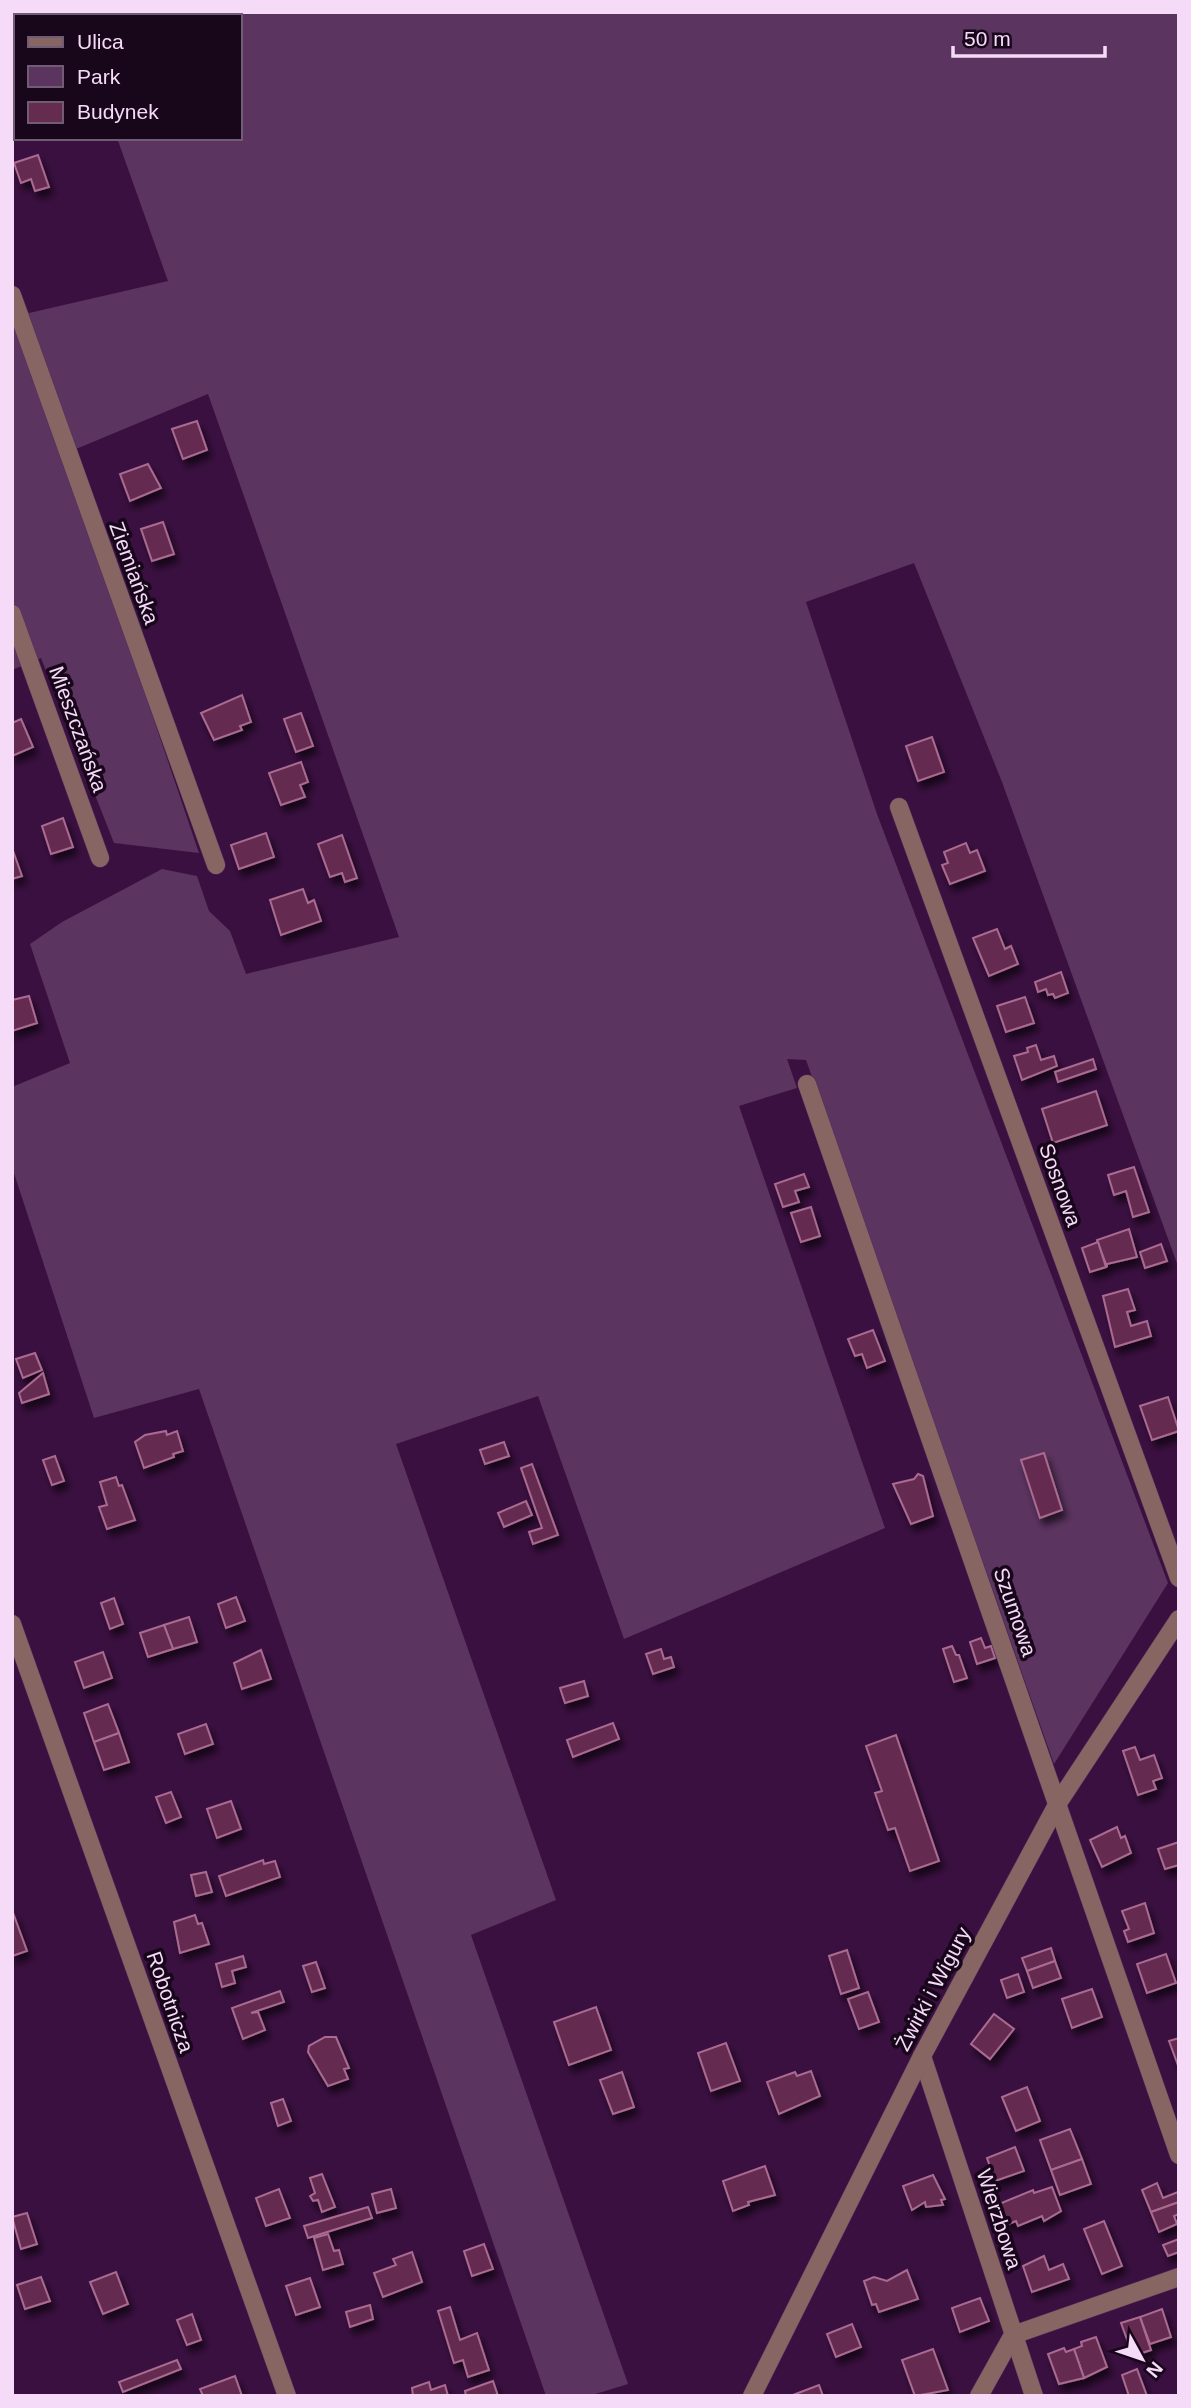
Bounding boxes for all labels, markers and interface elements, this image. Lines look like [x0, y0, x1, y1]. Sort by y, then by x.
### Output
legend [14, 14, 242, 140]
scale bar [953, 14, 1105, 58]
text: 50 m [964, 27, 1011, 50]
text: Ulica [77, 30, 124, 53]
text: Park [77, 65, 121, 88]
text: Budynek [77, 100, 159, 123]
street label: Ziemiańska [105, 518, 164, 628]
street label: Mieszczańska [45, 663, 112, 795]
street label: Sosnowa [1035, 1140, 1086, 1230]
street label: Szumowa [990, 1565, 1041, 1659]
street label: Żwirki i Wigury [890, 1923, 975, 2054]
street label: Robotnicza [142, 1948, 199, 2056]
street label: Wierzbowa [972, 2166, 1027, 2272]
north arrow [1107, 2324, 1177, 2394]
text: N [1142, 2358, 1167, 2382]

